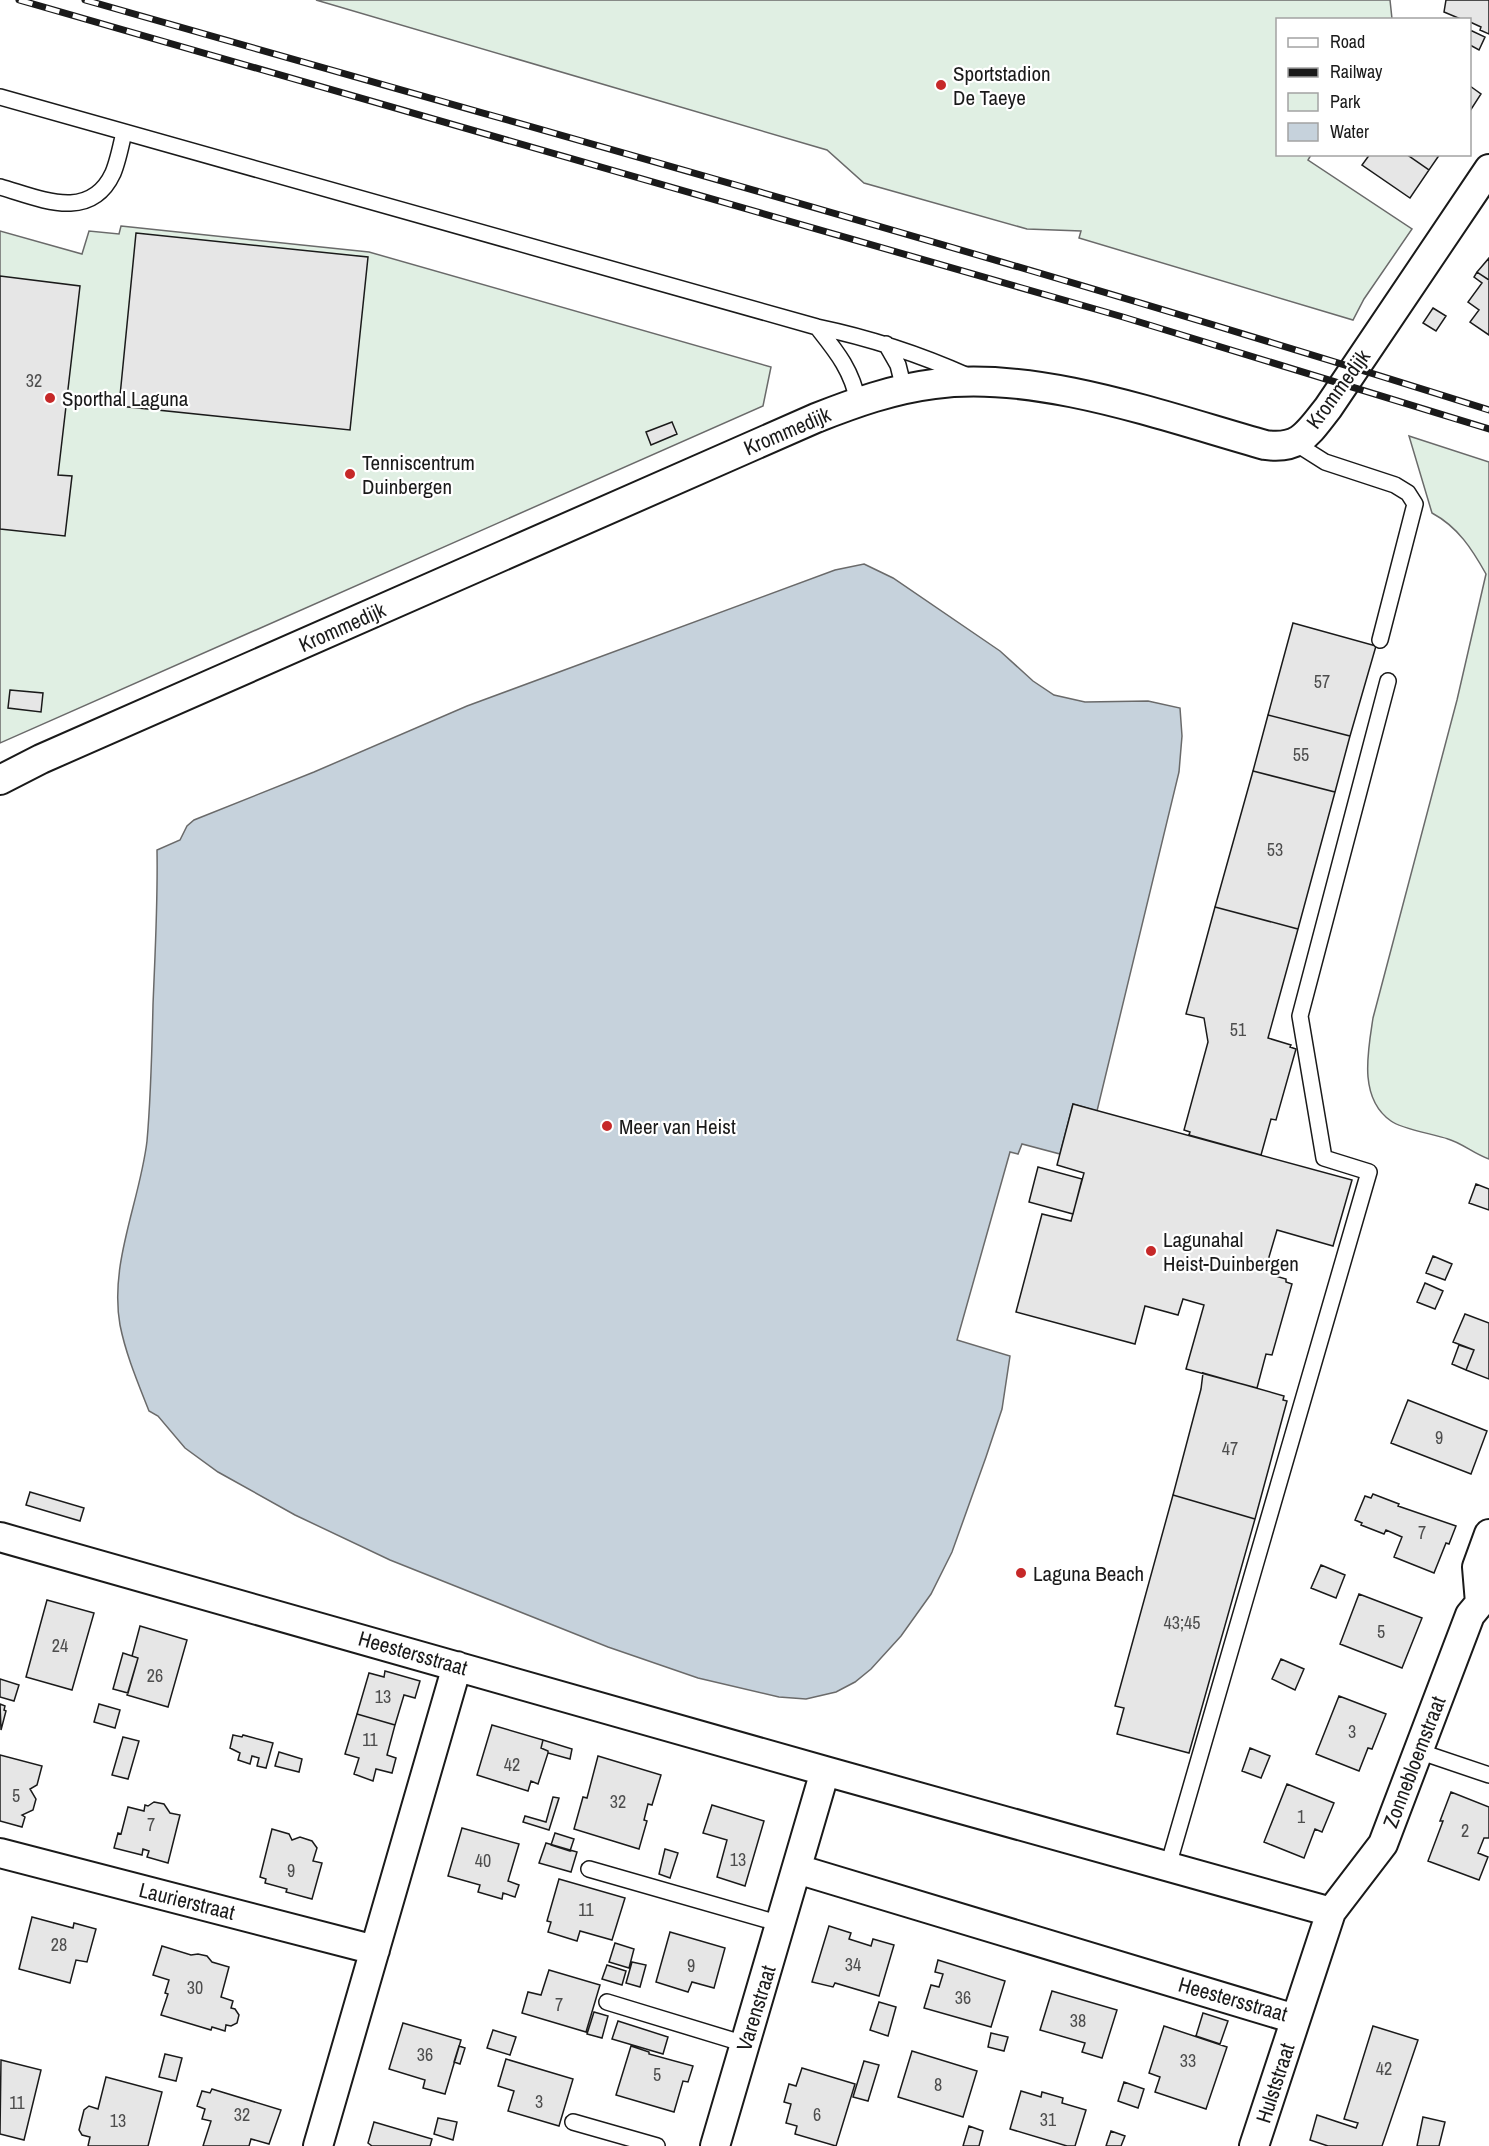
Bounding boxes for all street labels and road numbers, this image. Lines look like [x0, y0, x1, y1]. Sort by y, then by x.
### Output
street label: Krommedijk [1299, 343, 1377, 435]
street label: Krommedijk [739, 400, 835, 462]
street label: Krommedijk [294, 595, 390, 659]
street label: Heestersstraat [355, 1624, 471, 1682]
street label: Zonnebloemstraat [1376, 1692, 1452, 1832]
street label: Laurierstraat [136, 1875, 238, 1927]
street label: Varenstraat [729, 1962, 783, 2054]
street label: Heestersstraat [1175, 1970, 1291, 2028]
street label: Hulststraat [1248, 2039, 1302, 2127]

